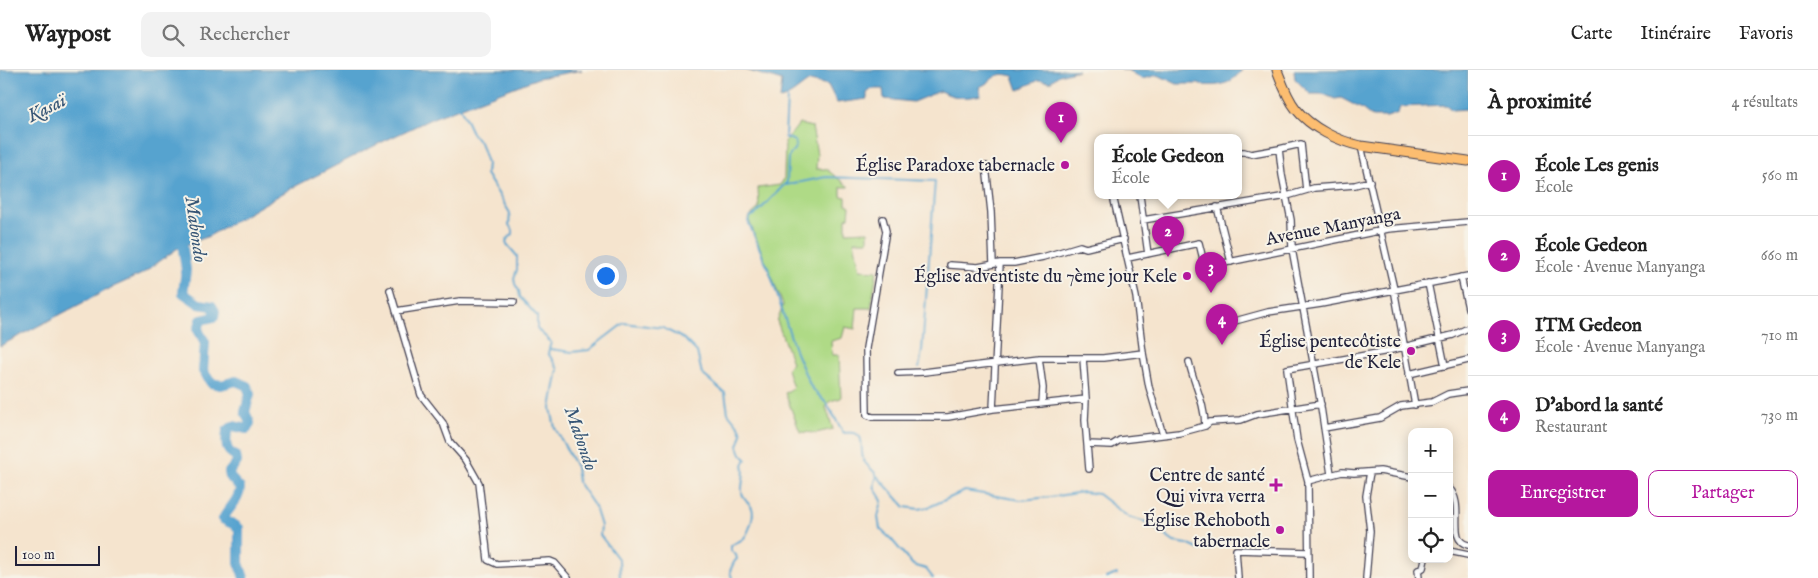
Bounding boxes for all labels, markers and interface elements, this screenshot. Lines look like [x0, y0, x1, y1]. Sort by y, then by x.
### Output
search box [141, 12, 491, 57]
text: Waypost [25, 19, 111, 50]
icon: search [159, 21, 187, 49]
text: Rechercher [199, 23, 290, 47]
text: Carte [1571, 23, 1613, 46]
text: Itinéraire [1641, 23, 1711, 46]
text: Favoris [1739, 23, 1793, 46]
water label: Kasaï [23, 89, 72, 129]
text: À proximité [1488, 89, 1591, 116]
text: 4 résultats [1732, 93, 1798, 113]
pin: 1 [1045, 102, 1077, 143]
popup [1094, 134, 1242, 199]
text: École Gedeon [1112, 145, 1224, 169]
place label: Église Paradoxe tabernacle [855, 153, 1055, 178]
text: École Les genis [1535, 154, 1659, 178]
marker: Église Paradoxe tabernacle [1059, 159, 1071, 171]
text: 1 [1501, 166, 1507, 186]
text: 560 m [1762, 166, 1798, 186]
text: École [1112, 169, 1150, 189]
text: École [1535, 178, 1573, 198]
water label: Mabondo [178, 195, 212, 264]
street label: Avenue Manyanga [1263, 203, 1403, 252]
pin: 2 [1152, 216, 1184, 257]
text: École Gedeon [1535, 234, 1647, 258]
text: 2 [1500, 246, 1508, 266]
text: 660 m [1761, 246, 1798, 266]
pin: 3 [1195, 252, 1227, 293]
text: École · Avenue Manyanga [1535, 258, 1705, 278]
your location [593, 263, 619, 289]
place label: Église adventiste du 7ème jour Kele [914, 264, 1177, 289]
marker: Église adventiste du 7ème jour Kele [1181, 270, 1193, 282]
pin: 4 [1206, 304, 1238, 345]
text: ITM Gedeon [1535, 314, 1642, 338]
text: 3 [1501, 326, 1507, 346]
text: 710 m [1761, 326, 1798, 346]
place label: Église pentecôtiste de Kele [1259, 329, 1401, 375]
text: École · Avenue Manyanga [1535, 338, 1705, 358]
marker: Église pentecôtiste de Kele [1405, 345, 1417, 357]
text: D'abord la santé [1535, 394, 1663, 418]
water label: Mabondo [558, 403, 602, 474]
text: 4 [1500, 406, 1508, 426]
text: 730 m [1761, 406, 1798, 426]
text: Restaurant [1535, 418, 1608, 438]
map controls [1408, 428, 1453, 563]
button: + [1408, 428, 1453, 473]
place label: Centre de santé Qui vivra verra [1149, 465, 1265, 509]
button: Enregistrer [1488, 470, 1638, 517]
button: Partager [1648, 470, 1798, 517]
button: − [1408, 473, 1453, 518]
marker: Centre de santé Qui vivra verra [1269, 478, 1283, 492]
place label: Église Rehoboth tabernacle [1143, 508, 1270, 554]
button: locate [1408, 518, 1453, 563]
marker: Église Rehoboth tabernacle [1274, 524, 1286, 536]
scale bar [15, 543, 100, 566]
text: 100 m [22, 546, 55, 564]

